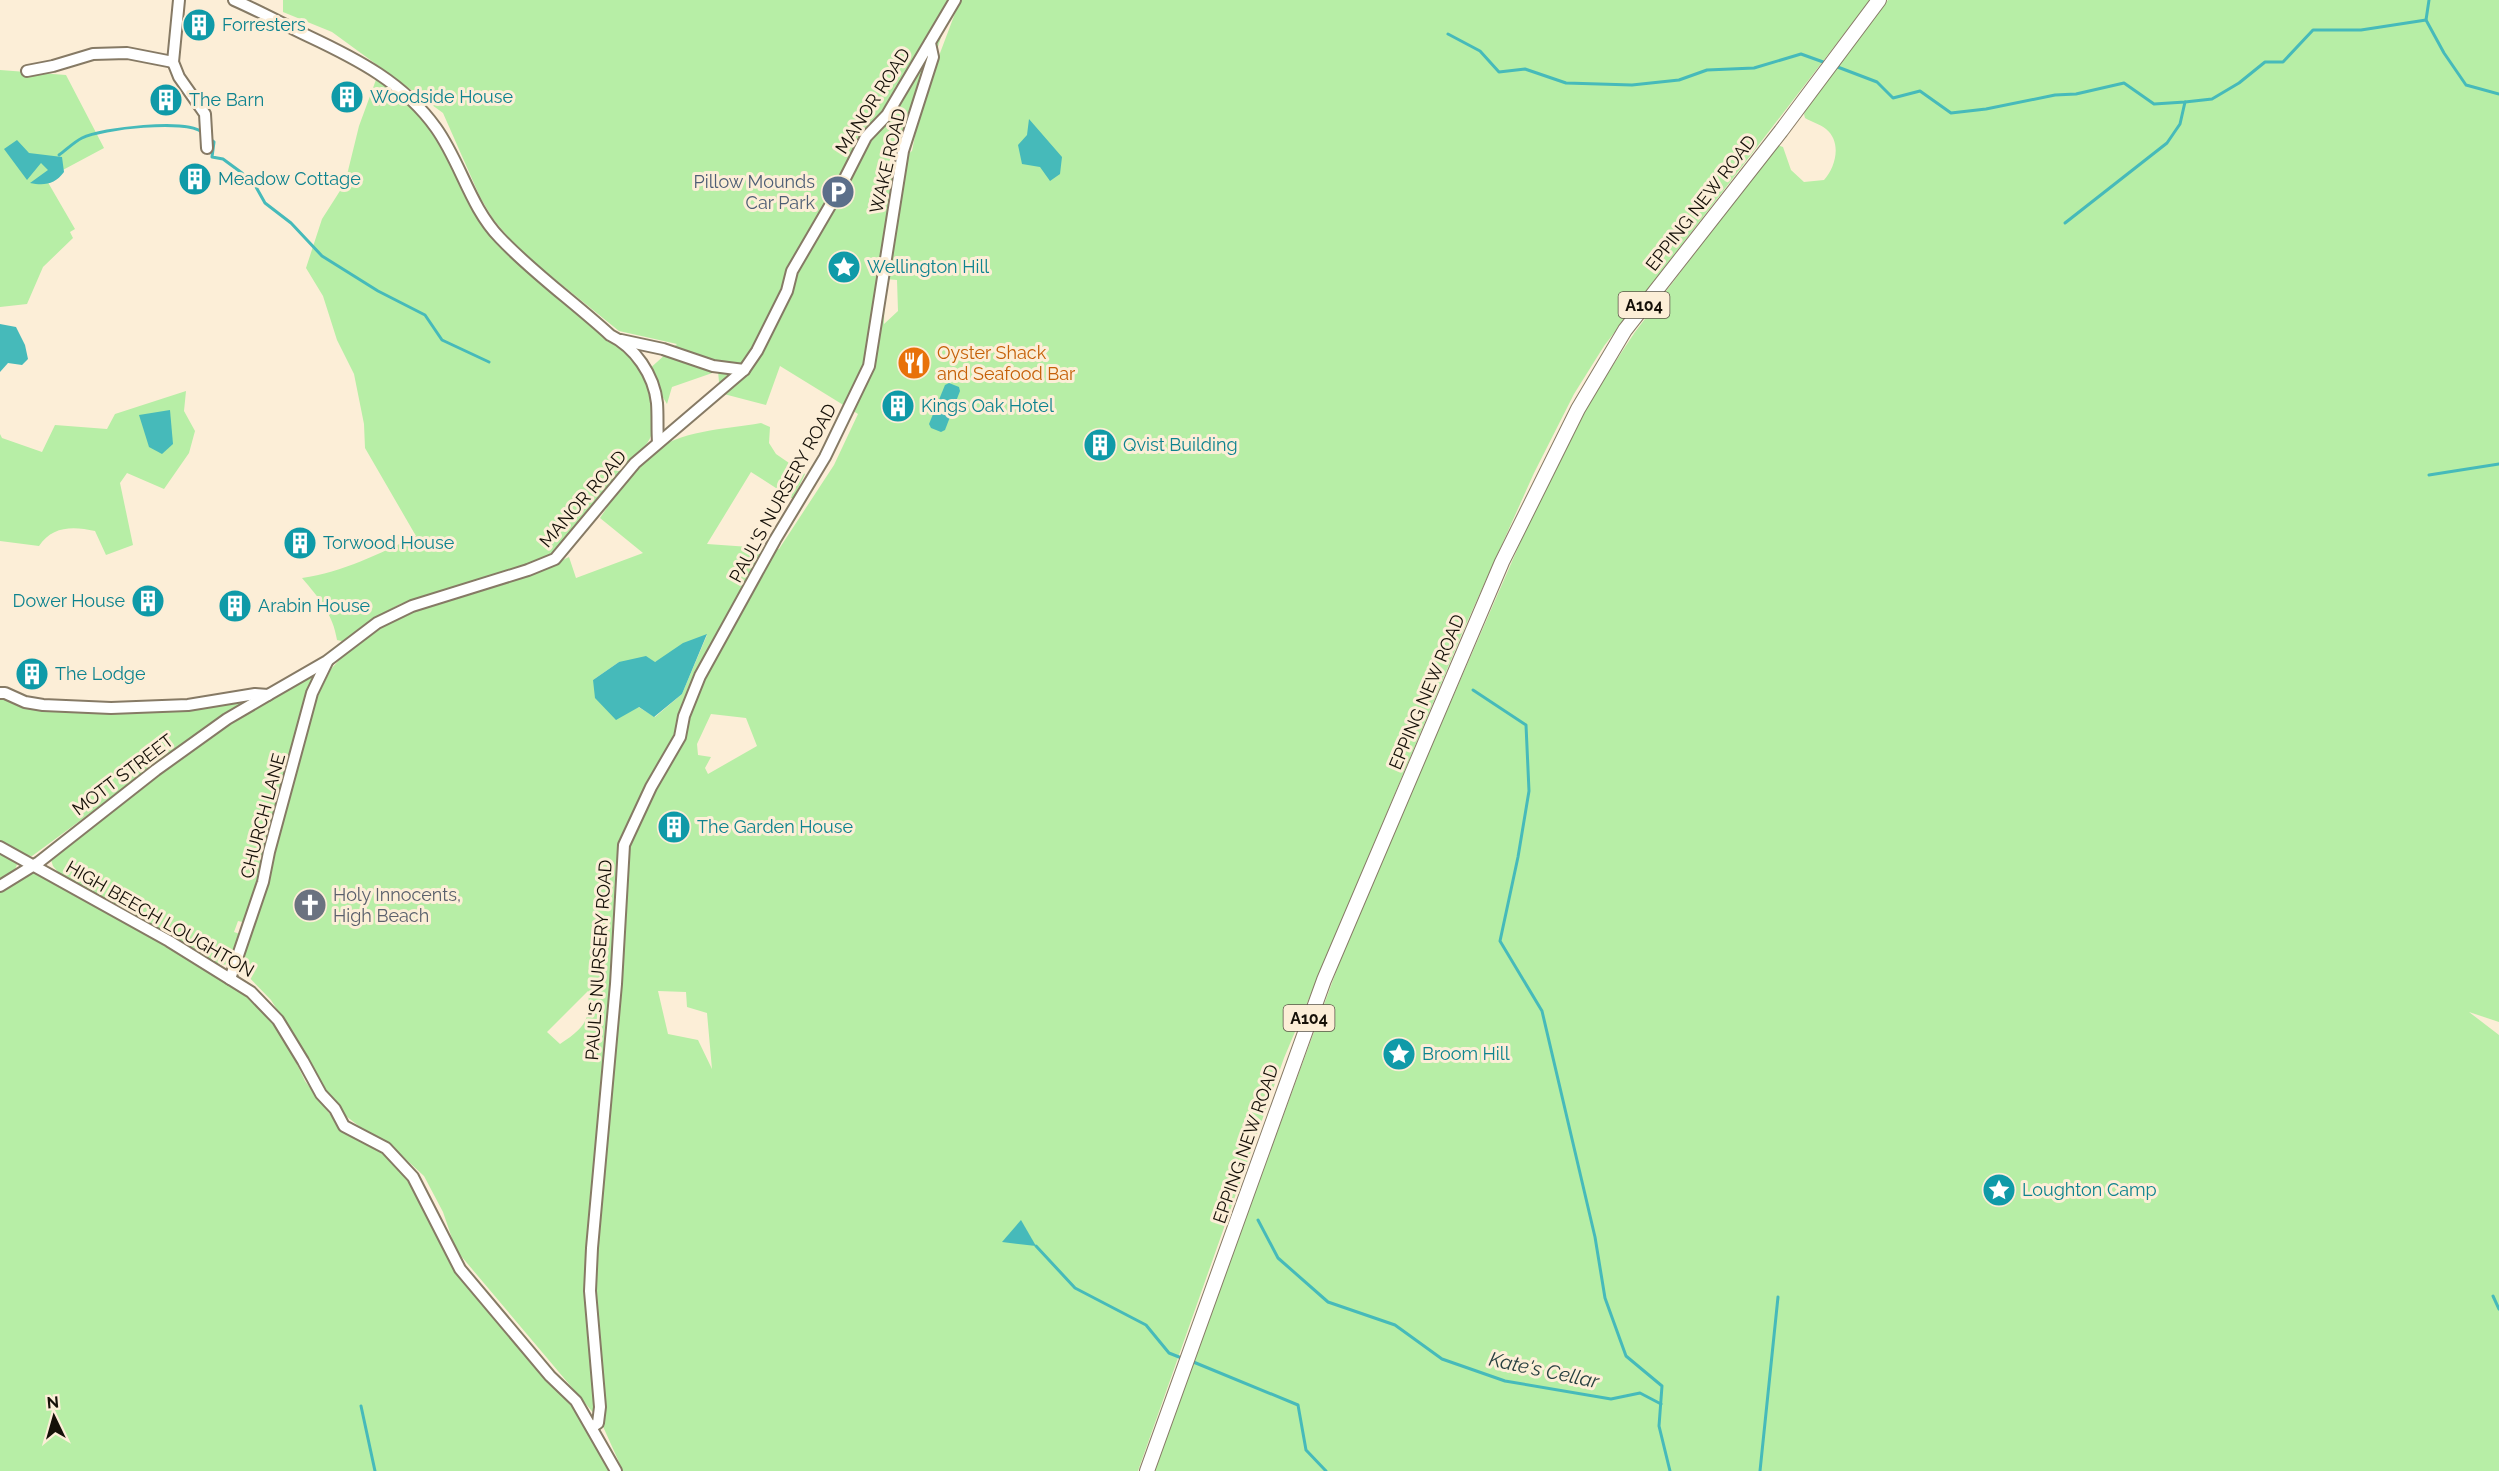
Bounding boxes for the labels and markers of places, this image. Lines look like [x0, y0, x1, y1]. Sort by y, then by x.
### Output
building icon: Forresters [181, 7, 217, 43]
place label: Forresters [222, 14, 306, 35]
building icon: Woodside House [329, 79, 365, 115]
building icon: The Barn [148, 82, 184, 118]
place label: Woodside House [370, 86, 513, 107]
place label: The Barn [189, 89, 264, 110]
building icon: Meadow Cottage [177, 161, 213, 197]
place label: Meadow Cottage [218, 168, 361, 189]
place label: Pillow Mounds Car Park [694, 171, 815, 213]
parking icon: Pillow Mounds Car Park [820, 174, 856, 210]
place icon: Wellington Hill [826, 249, 862, 285]
place label: Wellington Hill [867, 256, 989, 277]
place label: Oyster Shack and Seafood Bar [937, 342, 1076, 384]
restaurant icon: Oyster Shack and Seafood Bar [896, 345, 932, 381]
building icon: Kings Oak Hotel [880, 388, 916, 424]
place label: Kings Oak Hotel [921, 395, 1054, 416]
building icon: Qvist Building [1082, 427, 1118, 463]
place label: Qvist Building [1123, 434, 1238, 455]
building icon: Torwood House [282, 525, 318, 561]
place label: Torwood House [323, 532, 455, 553]
building icon: Dower House [130, 583, 166, 619]
building icon: Arabin House [217, 588, 253, 624]
place label: Dower House [13, 590, 125, 611]
place label: Arabin House [258, 595, 371, 616]
building icon: The Lodge [14, 656, 50, 692]
place label: The Lodge [55, 663, 146, 684]
building icon: The Garden House [656, 809, 692, 845]
place label: The Garden House [697, 816, 853, 837]
place label: Holy Innocents, High Beach [333, 884, 461, 926]
church icon: Holy Innocents, High Beach [292, 887, 328, 923]
place icon: Broom Hill [1381, 1036, 1417, 1072]
place label: Broom Hill [1422, 1043, 1510, 1064]
place icon: Loughton Camp [1981, 1172, 2017, 1208]
place label: Loughton Camp [2022, 1179, 2157, 1200]

